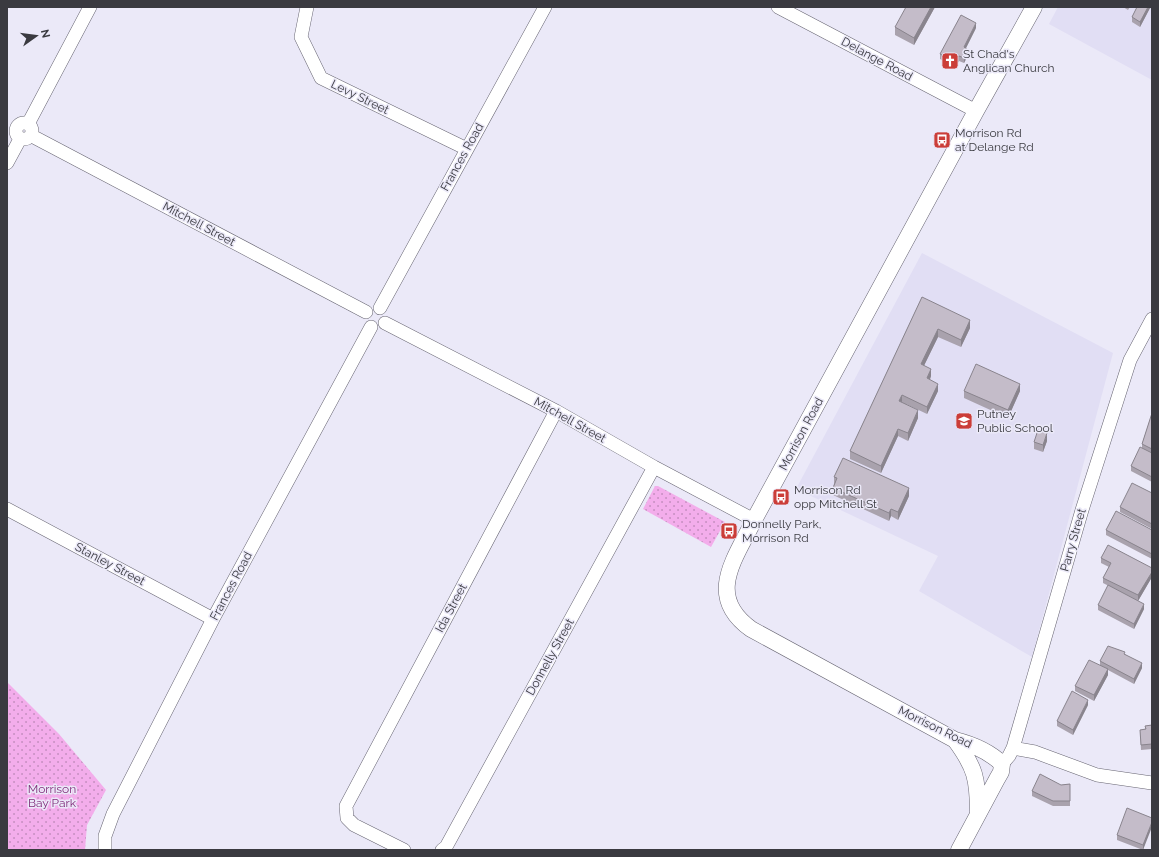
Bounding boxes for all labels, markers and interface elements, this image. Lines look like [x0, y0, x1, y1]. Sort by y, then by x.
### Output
north arrow [16, 16, 56, 56]
text: N [38, 28, 53, 39]
street label: Delange Road [839, 34, 915, 84]
place label: St Chad's Anglican Church [963, 47, 1055, 75]
church icon: St Chad's Anglican Church [940, 51, 960, 71]
street label: Levy Street [329, 77, 391, 117]
street label: Frances Road [438, 121, 486, 193]
place label: Morrison Rd at Delange Rd [955, 126, 1034, 154]
bus stop icon: Morrison Rd at Delange Rd [932, 130, 952, 150]
street label: Mitchell Street [160, 199, 238, 249]
street label: Mitchell Street [532, 394, 608, 446]
street label: Morrison Road [776, 395, 826, 473]
place label: Putney Public School [977, 407, 1054, 435]
school or university icon: Putney Public School [954, 411, 974, 431]
place label: Morrison Rd opp Mitchell St [794, 483, 877, 511]
bus stop icon: Morrison Rd opp Mitchell St [771, 487, 791, 507]
street label: Parry Street [1057, 507, 1089, 573]
place label: Donnelly Park, Morrison Rd [742, 517, 822, 545]
bus stop icon: Donnelly Park, Morrison Rd [719, 521, 739, 541]
street label: Stanley Street [73, 540, 147, 588]
street label: Frances Road [207, 549, 255, 623]
street label: Ida Street [432, 581, 470, 635]
street label: Donnelly Street [523, 616, 577, 698]
street label: Morrison Road [896, 703, 974, 751]
park label: Morrison Bay Park [28, 782, 77, 810]

